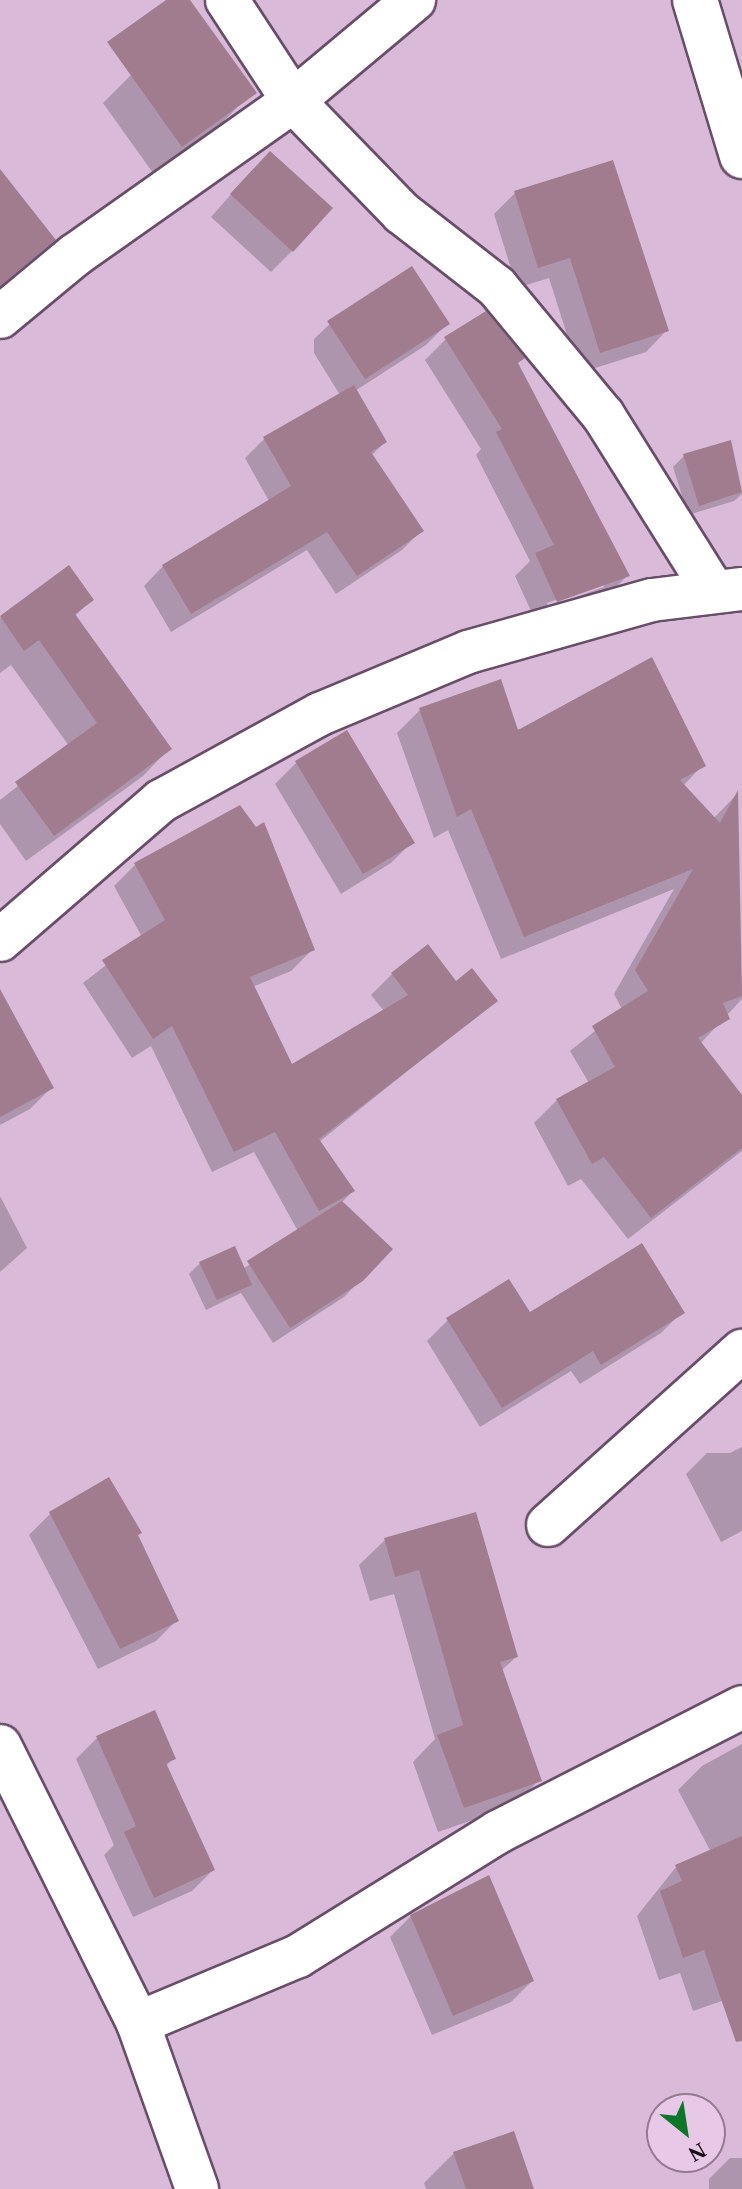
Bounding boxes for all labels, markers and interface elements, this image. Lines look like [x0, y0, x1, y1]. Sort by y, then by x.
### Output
north arrow [646, 2093, 726, 2173]
text: N [684, 2138, 710, 2167]

